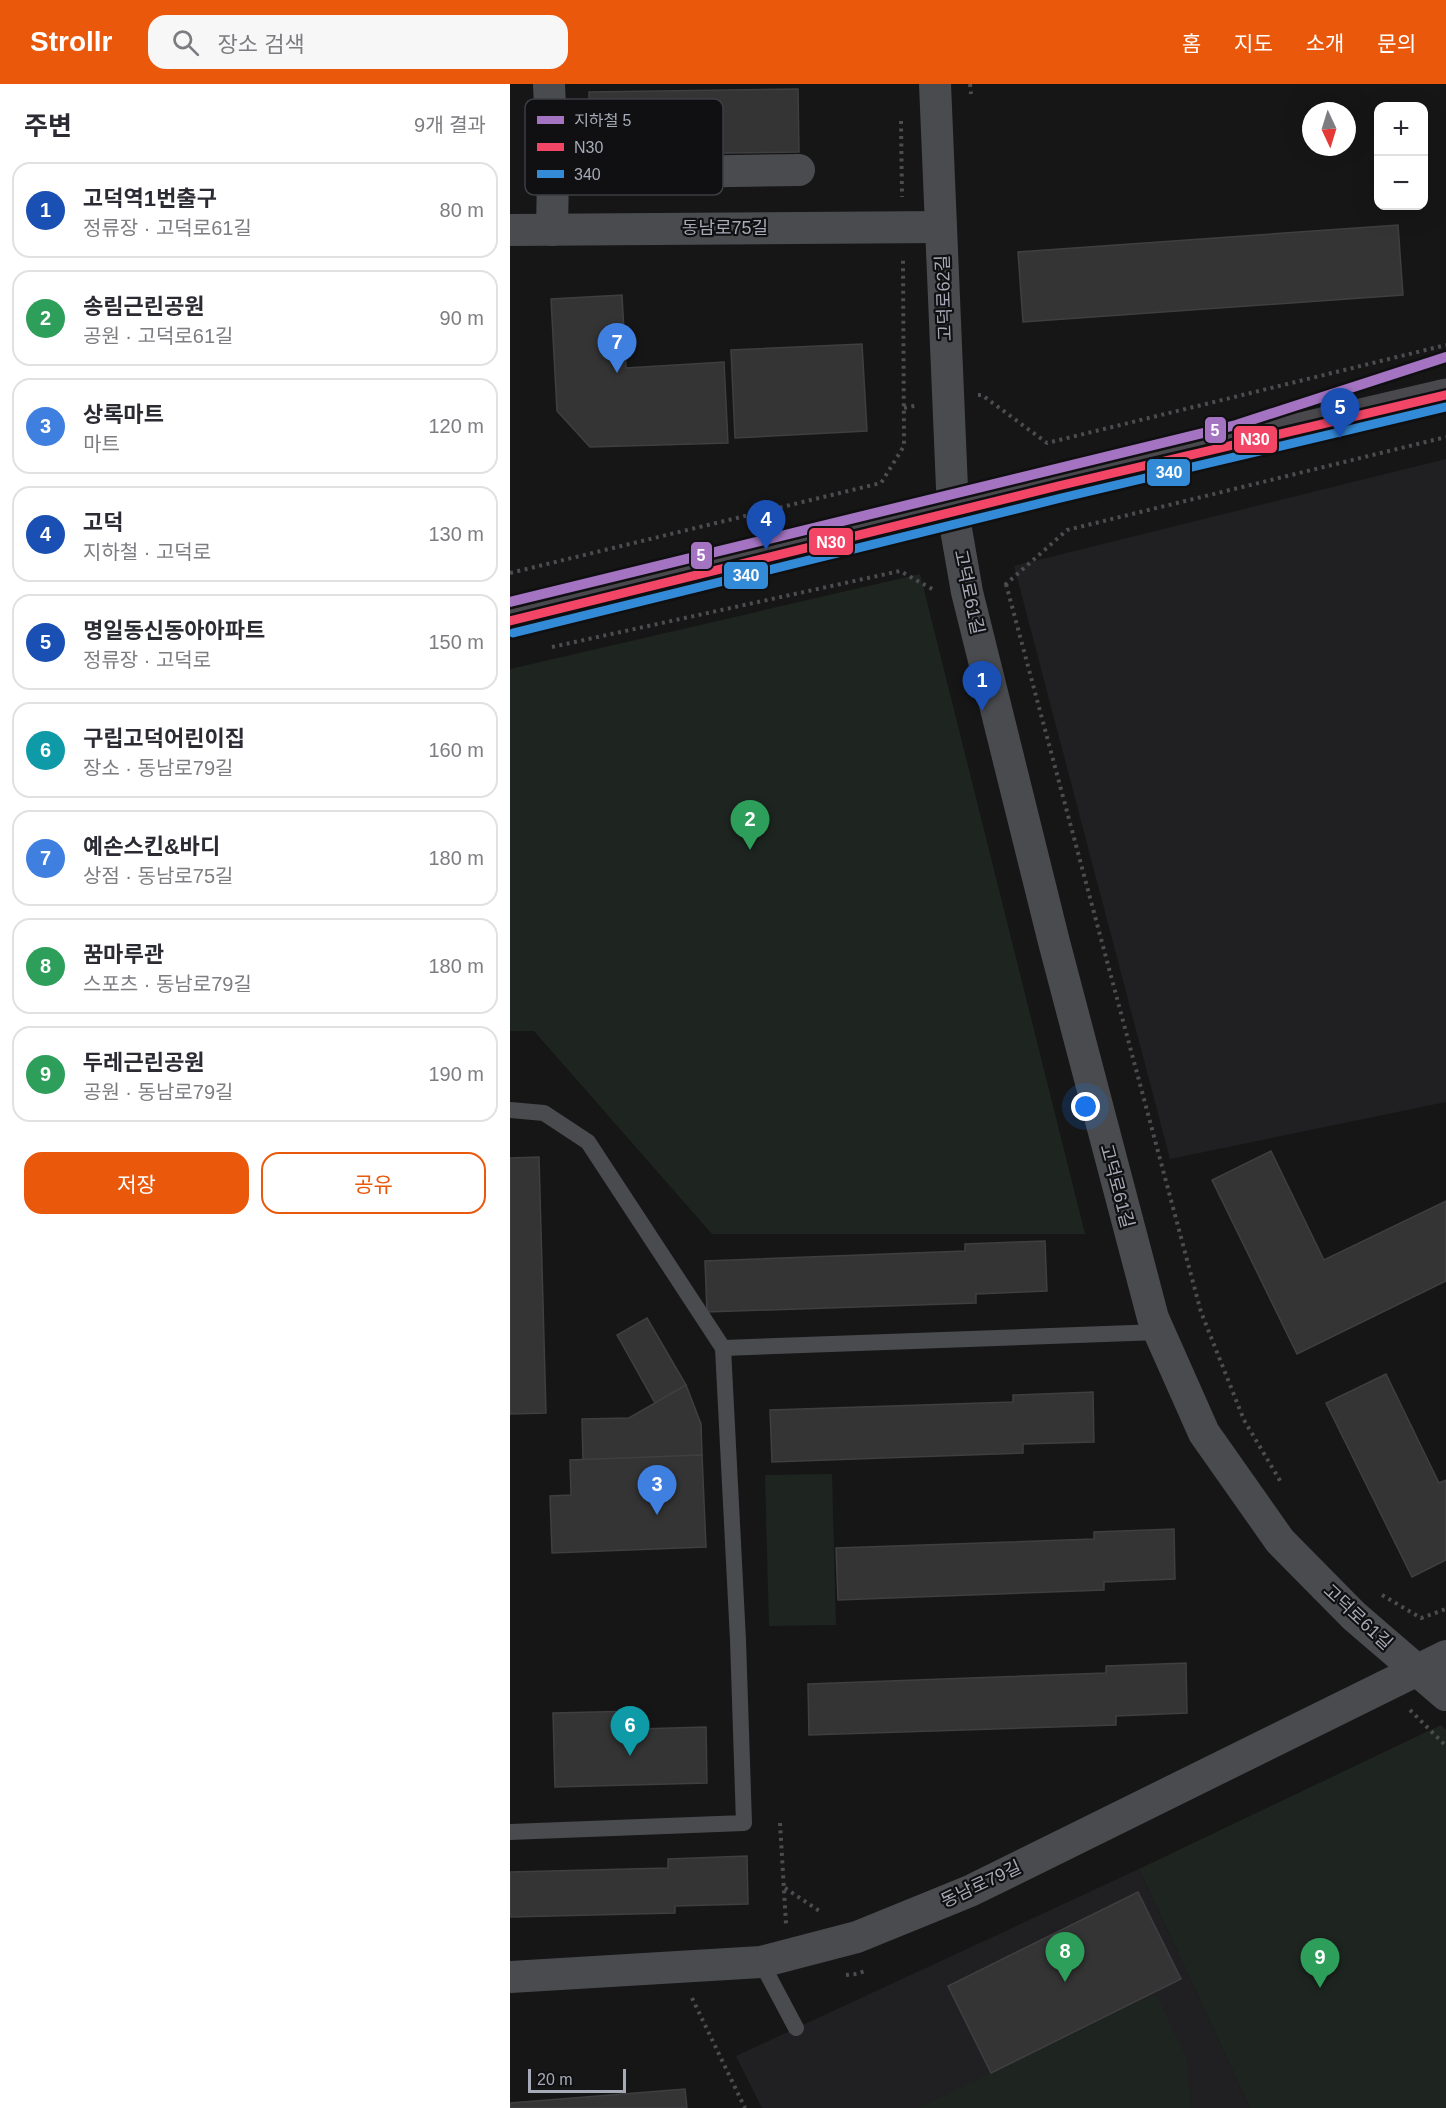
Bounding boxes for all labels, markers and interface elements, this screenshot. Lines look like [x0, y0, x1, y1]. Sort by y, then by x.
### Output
search box [148, 15, 568, 69]
text: Strollr [30, 26, 112, 57]
icon: search [169, 26, 202, 59]
text: 장소 검색 [217, 32, 305, 57]
text: 홈 [1182, 32, 1201, 55]
text: 지도 [1234, 32, 1273, 55]
text: 소개 [1306, 32, 1344, 55]
text: 문의 [1377, 32, 1416, 55]
legend [525, 99, 723, 195]
north arrow [1302, 102, 1356, 156]
map controls [1374, 102, 1428, 210]
button: + [1374, 102, 1428, 156]
text: 주변 [24, 111, 72, 141]
text: 지하철 5 [574, 112, 632, 129]
text: 9개 결과 [414, 114, 486, 136]
text: N30 [574, 139, 603, 156]
button: − [1374, 156, 1428, 210]
text: 340 [574, 166, 601, 183]
text: 고덕역1번출구 [83, 186, 217, 211]
text: 1 [40, 199, 51, 221]
text: 80 m [440, 199, 484, 221]
text: 정류장 · 고덕로61길 [83, 217, 252, 239]
street label: 동남로75길 [682, 218, 768, 238]
street label: 고덕로62길 [933, 255, 955, 341]
text: 송림근린공원 [83, 294, 204, 319]
text: 2 [40, 307, 51, 329]
text: 90 m [440, 307, 484, 329]
pin: 7 [598, 324, 636, 373]
text: 공원 · 고덕로61길 [83, 325, 233, 347]
pin: 5 [1320, 388, 1360, 438]
text: 상록마트 [83, 402, 164, 427]
text: 3 [40, 415, 51, 437]
text: 120 m [428, 415, 484, 437]
line badge: 5 [1204, 416, 1227, 444]
text: 5 [1211, 422, 1220, 439]
line badge: N30 [1233, 425, 1278, 454]
text: N30 [1240, 431, 1270, 448]
text: 마트 [83, 433, 120, 455]
line badge: 340 [1146, 458, 1191, 487]
text: 340 [1156, 464, 1182, 481]
pin: 4 [746, 500, 786, 550]
text: 고덕 [83, 510, 123, 535]
text: 4 [40, 523, 51, 545]
text: 130 m [428, 523, 484, 545]
line badge: N30 [808, 527, 854, 556]
text: N30 [816, 534, 846, 551]
text: 지하철 · 고덕로 [83, 541, 211, 563]
line badge: 5 [690, 541, 713, 570]
text: 5 [697, 547, 706, 564]
street label: 고덕로61길 [950, 548, 988, 636]
line badge: 340 [723, 561, 769, 590]
text: 340 [733, 567, 759, 584]
text: 명일동신동아아파트 [83, 618, 265, 643]
text: 5 [40, 631, 51, 653]
text: 150 m [428, 631, 484, 653]
text: 정류장 · 고덕로 [83, 649, 211, 671]
pin: 1 [962, 662, 1002, 711]
text: 구립고덕어린이집 [83, 726, 245, 751]
text: 6 [40, 739, 51, 761]
text: 160 m [428, 739, 484, 761]
text: 장소 · 동남로79길 [83, 757, 233, 779]
pin: 2 [730, 800, 770, 850]
text: 예손스킨&바디 [83, 834, 220, 859]
text: 7 [40, 847, 51, 869]
text: 180 m [428, 847, 484, 869]
text: 상점 · 동남로75길 [83, 865, 233, 887]
text: 꿈마루관 [83, 942, 164, 967]
text: 8 [40, 955, 51, 977]
text: 180 m [428, 955, 484, 977]
text: 스포츠 · 동남로79길 [83, 973, 252, 995]
text: 두레근린공원 [83, 1050, 204, 1075]
text: 9 [40, 1063, 51, 1085]
text: 190 m [428, 1063, 484, 1085]
text: 공원 · 동남로79길 [83, 1081, 233, 1103]
your location [1071, 1092, 1100, 1121]
street label: 고덕로61길 [1096, 1142, 1138, 1230]
button: 저장 [24, 1152, 249, 1214]
button: 공유 [261, 1152, 486, 1214]
pin: 3 [638, 1466, 676, 1515]
street label: 고덕로61길 [1320, 1580, 1396, 1654]
pin: 6 [610, 1706, 650, 1756]
street label: 동남로79길 [938, 1857, 1024, 1911]
pin: 8 [1046, 1932, 1084, 1982]
pin: 9 [1300, 1938, 1340, 1988]
scale bar [528, 2066, 626, 2094]
text: 20 m [537, 2071, 573, 2088]

